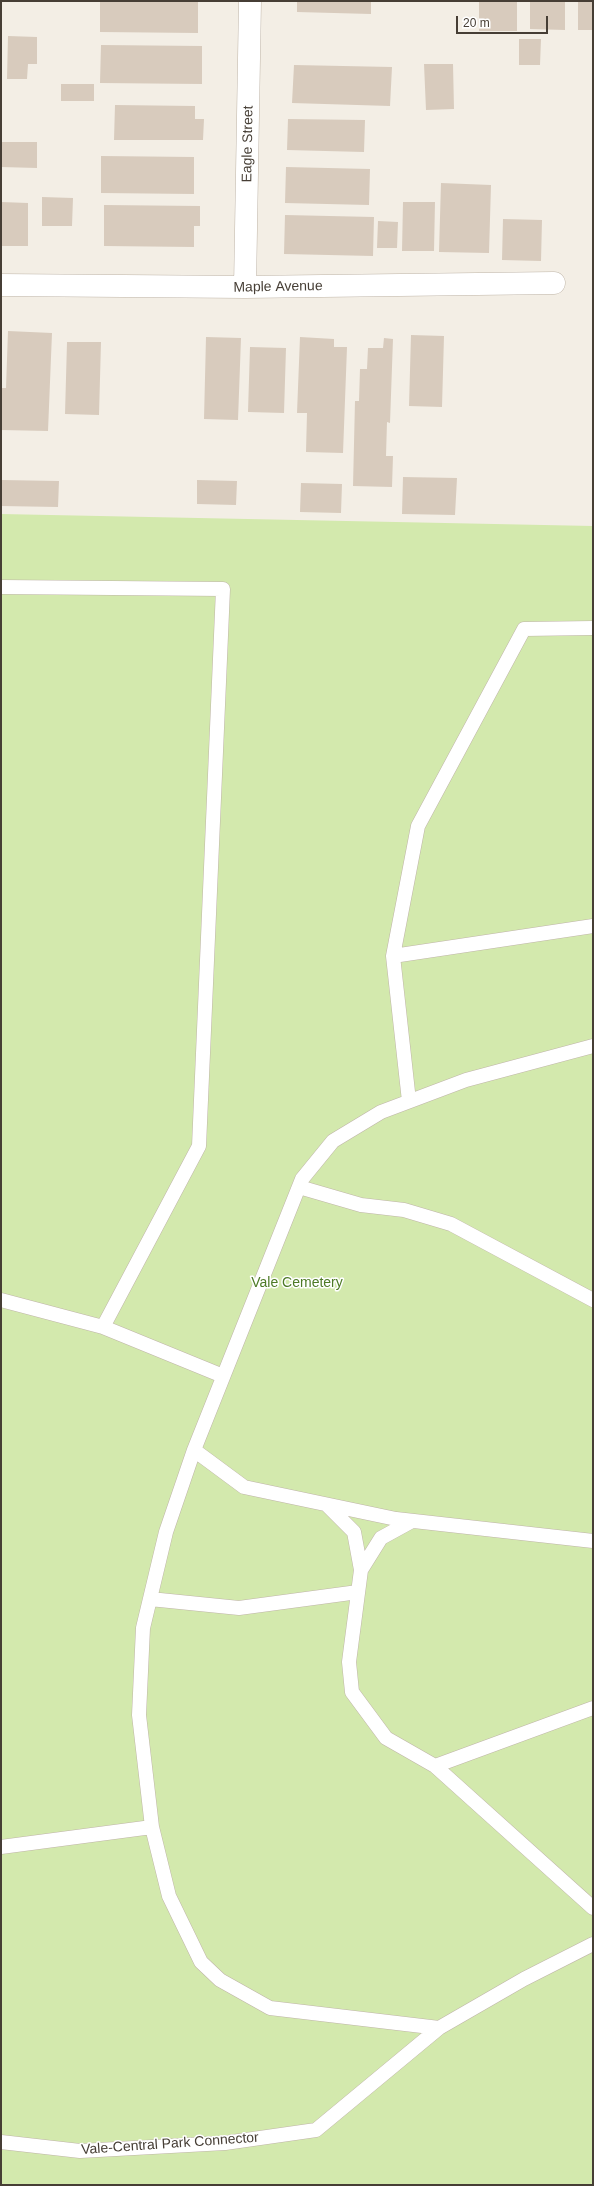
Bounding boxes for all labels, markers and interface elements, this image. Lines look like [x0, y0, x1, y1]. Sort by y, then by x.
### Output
scale bar [458, 8, 550, 34]
text: 20 m [463, 16, 490, 30]
street label: Eagle Street [239, 105, 257, 183]
street label: Maple Avenue [233, 278, 323, 296]
park label: Vale Cemetery [251, 1275, 343, 1291]
street label: Vale-Central Park Connector [81, 2129, 259, 2159]

